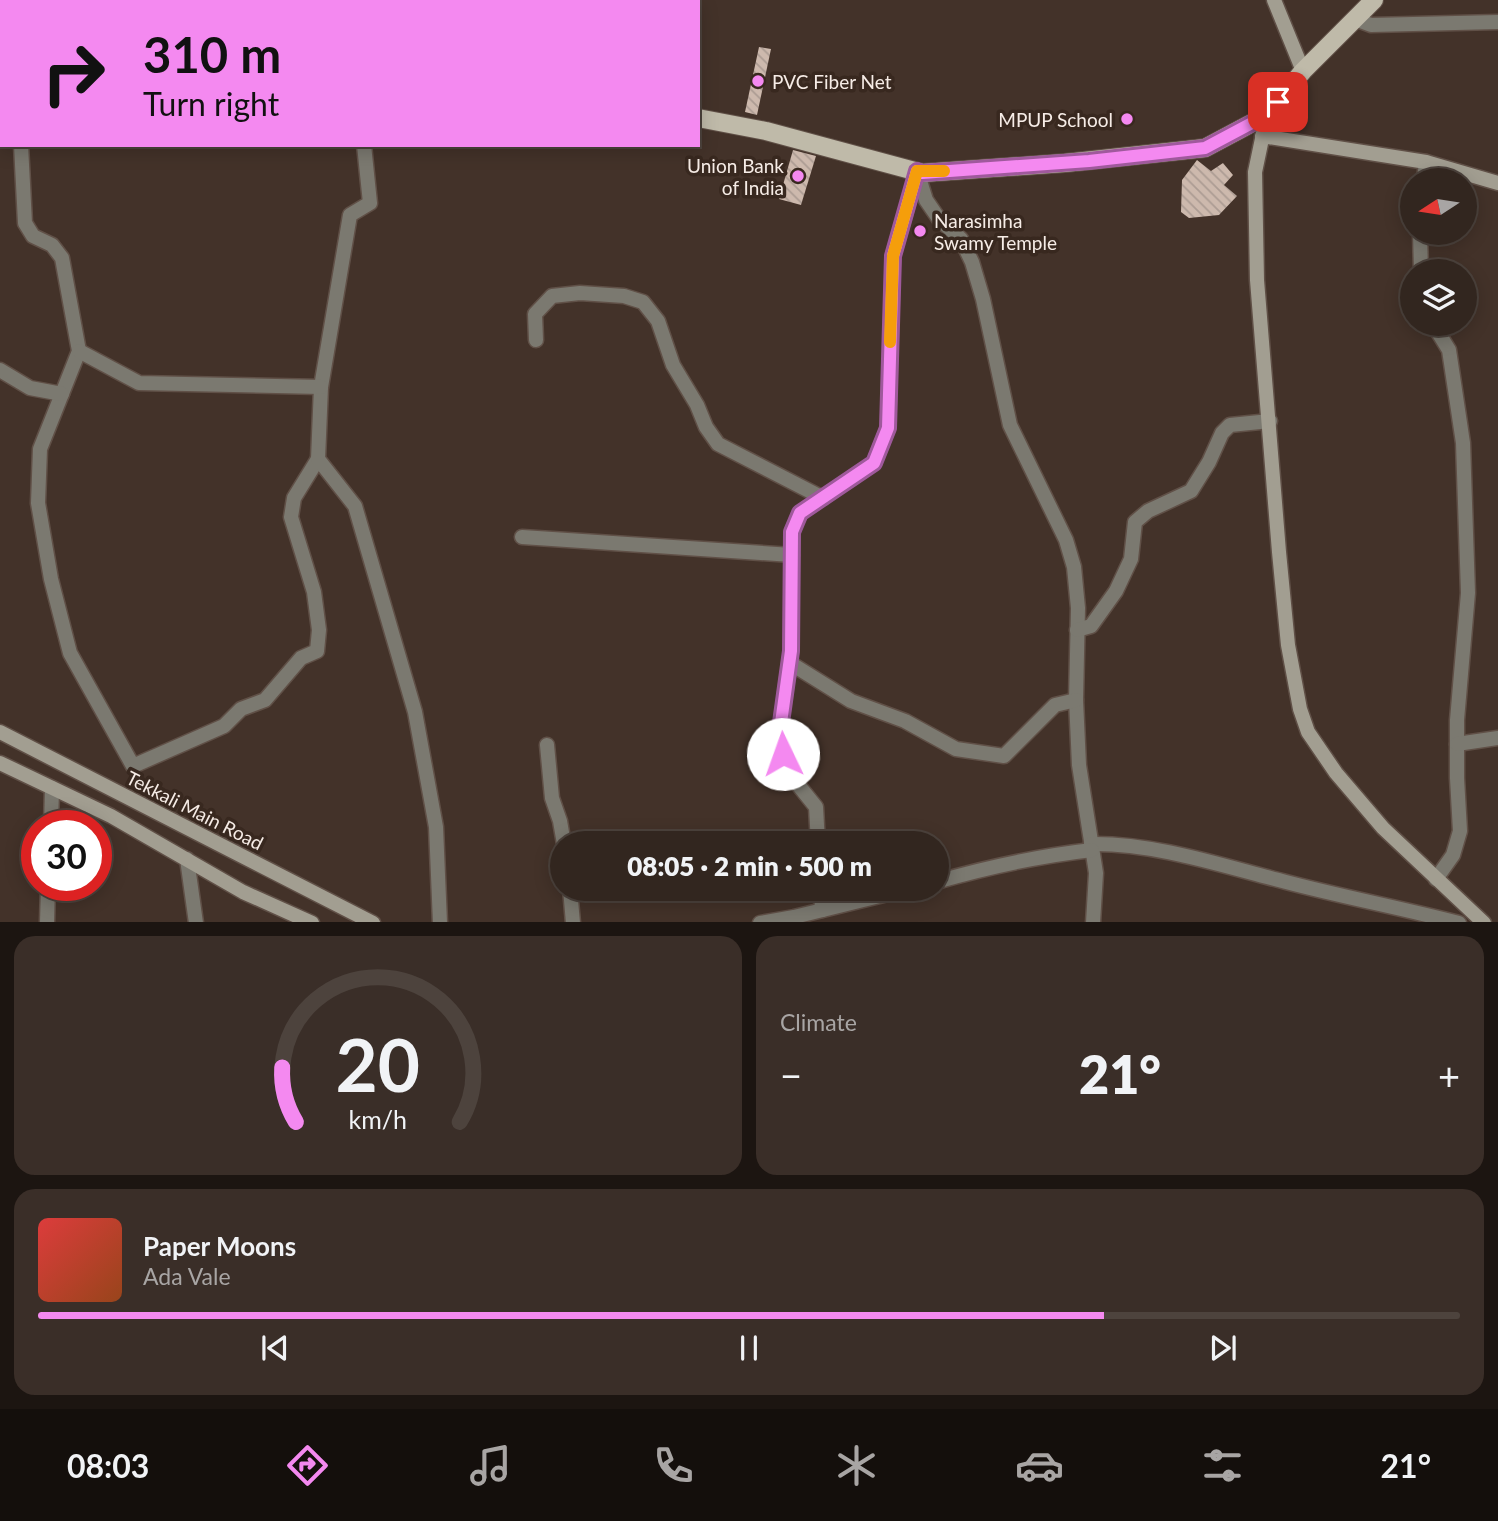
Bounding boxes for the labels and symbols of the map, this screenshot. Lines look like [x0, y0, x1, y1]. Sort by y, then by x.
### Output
place label: PVC Fiber Net [772, 70, 892, 93]
pin [1248, 72, 1308, 132]
marker: PVC Fiber Net [750, 73, 766, 89]
place label: MPUP School [998, 108, 1113, 131]
marker: MPUP School [1119, 111, 1135, 127]
place label: Union Bank of India [687, 154, 784, 199]
marker: Union Bank of India [790, 168, 806, 184]
north arrow [1400, 168, 1477, 245]
place label: Narasimha Swamy Temple [934, 209, 1057, 254]
marker: Narasimha Swamy Temple [912, 223, 928, 239]
position arrow [746, 717, 820, 791]
street label: Tekkali Main Road [123, 766, 267, 854]
speed limit sign: 30 [21, 810, 112, 901]

